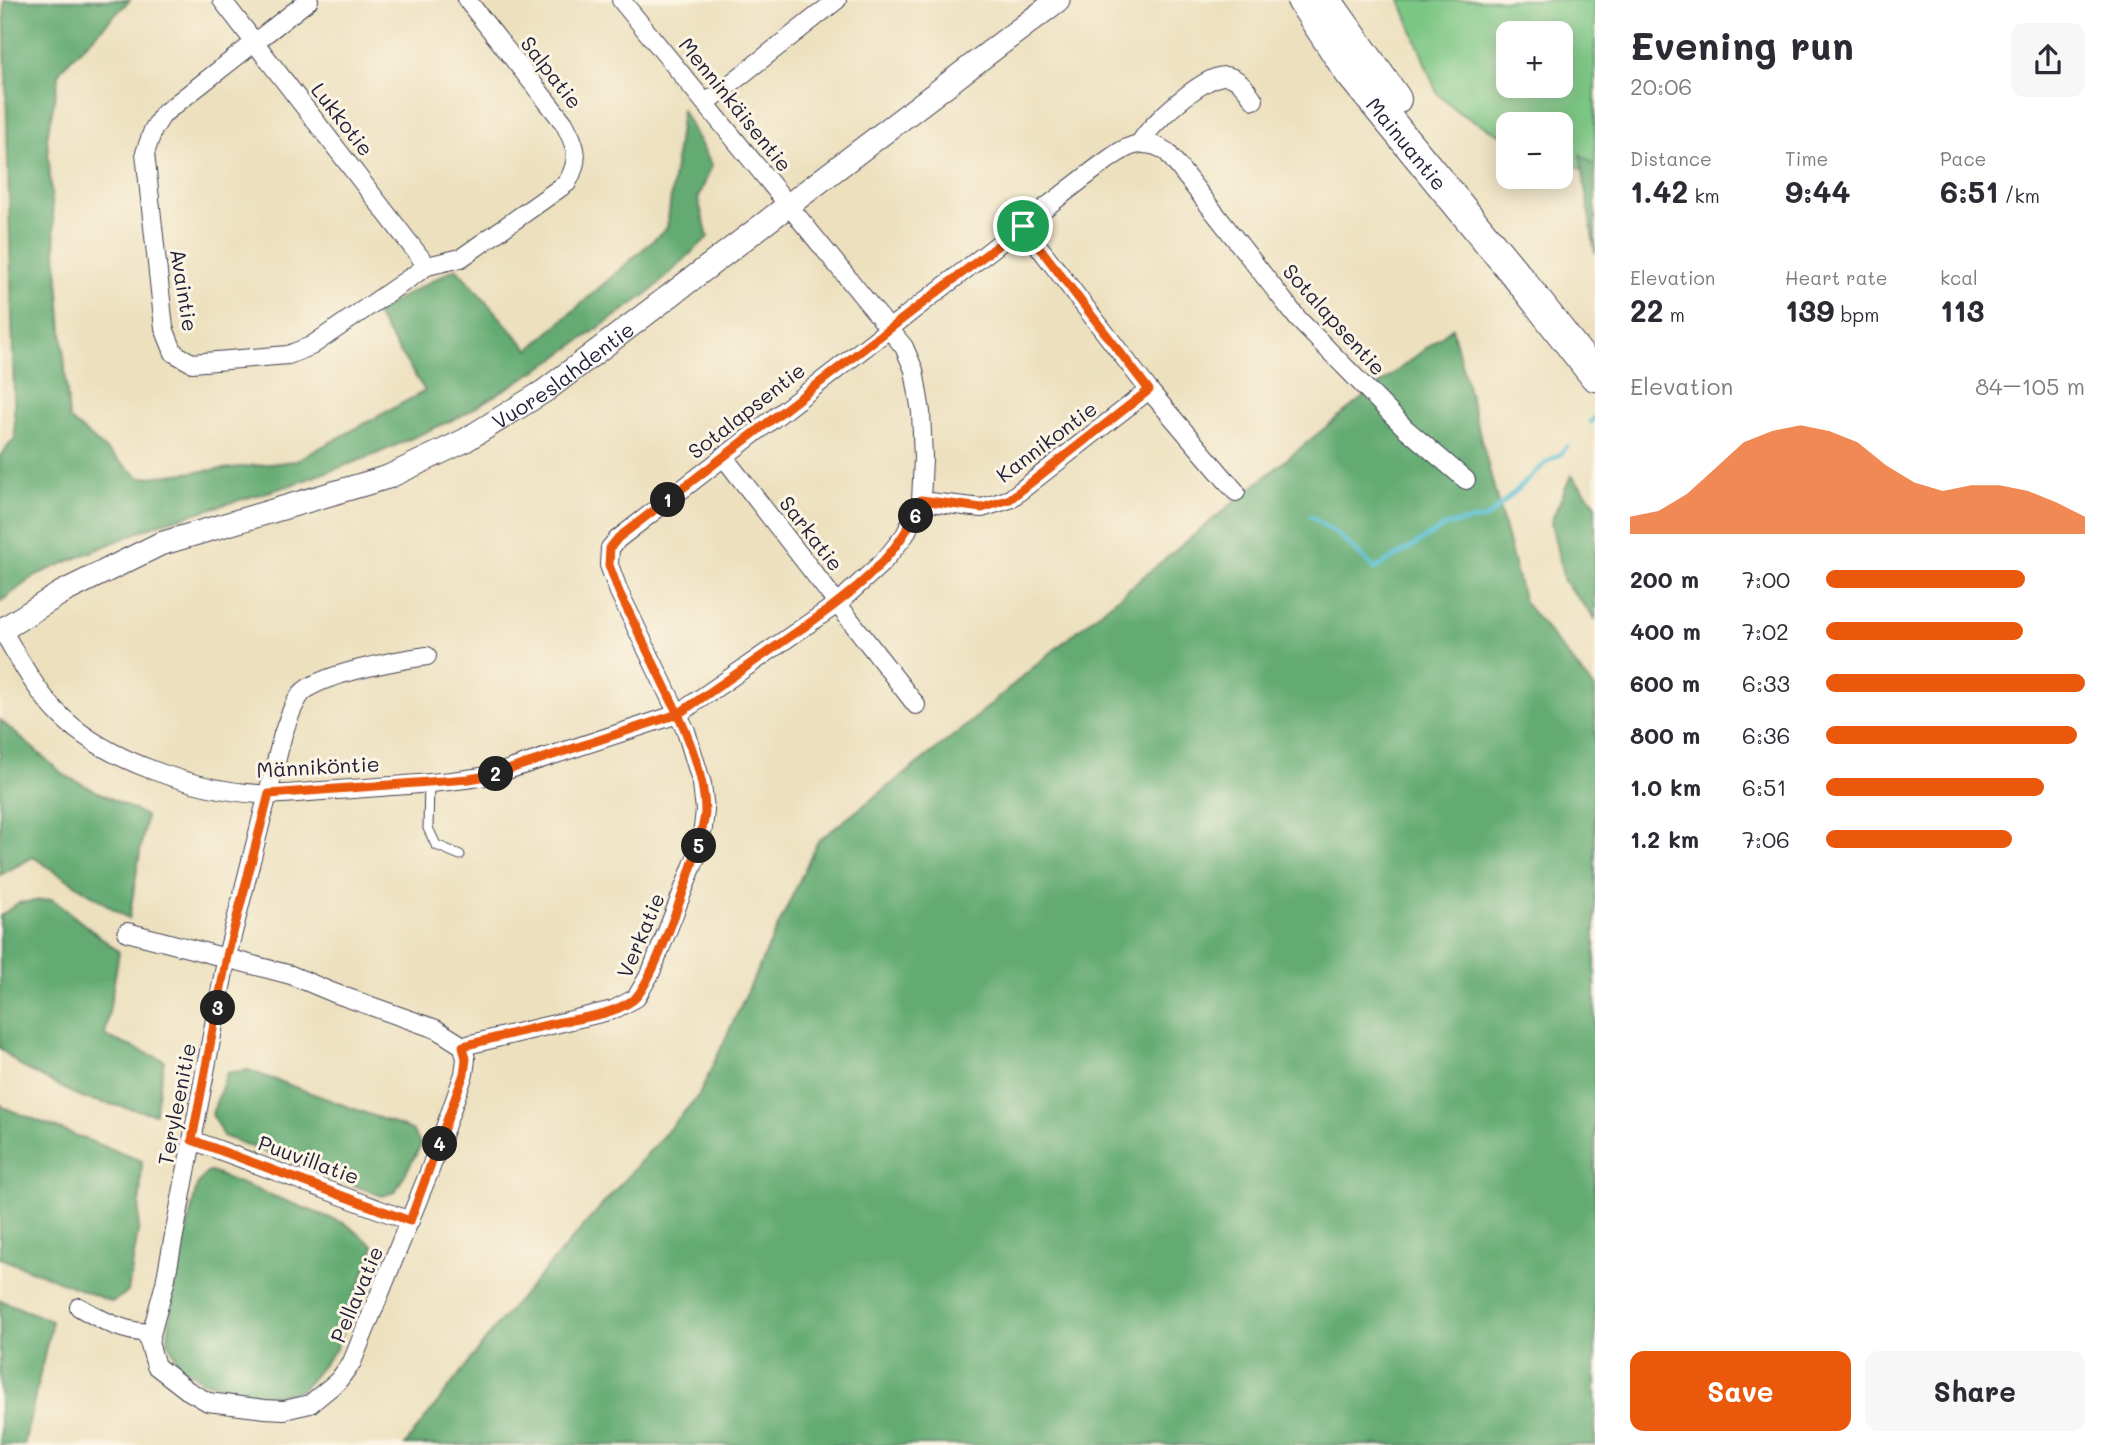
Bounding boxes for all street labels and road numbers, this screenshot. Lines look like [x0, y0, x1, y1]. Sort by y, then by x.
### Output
street label: Salpatie [515, 30, 589, 114]
street label: Menninkäisentie [674, 31, 798, 177]
street label: Lukkotie [306, 77, 380, 161]
street label: Mainuantie [1361, 91, 1454, 195]
street label: Avaintie [165, 247, 205, 333]
street label: Sotalapsentie [1278, 257, 1392, 381]
street label: Vuoreslahdentie [486, 315, 639, 434]
street label: Sotalapsentie [682, 356, 810, 464]
street label: Kannikontie [990, 394, 1102, 488]
street label: Sarkatie [774, 490, 850, 576]
street label: Männiköntie [256, 749, 380, 783]
street label: Verkatie [610, 888, 670, 982]
street label: Teryleenitie [151, 1040, 201, 1168]
street label: Puuvillatie [255, 1128, 363, 1190]
street label: Pellavatie [324, 1242, 388, 1346]

